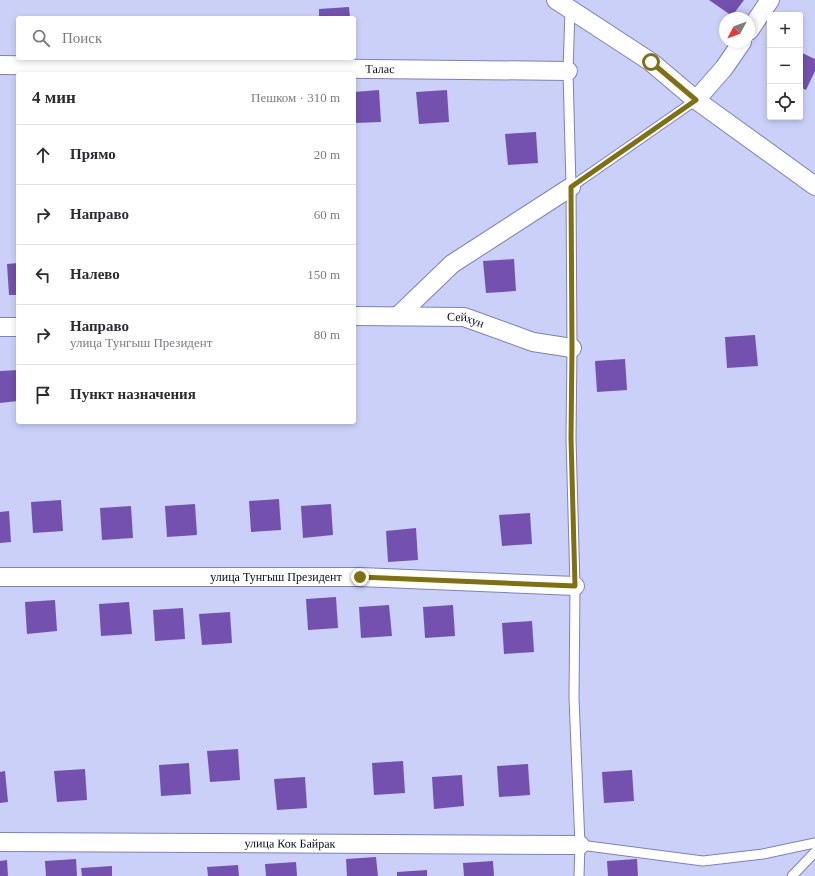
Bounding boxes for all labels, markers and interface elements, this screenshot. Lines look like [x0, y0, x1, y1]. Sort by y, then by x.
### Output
north arrow [719, 12, 755, 48]
map controls [767, 12, 803, 120]
button: + [767, 12, 803, 48]
search box [16, 16, 356, 60]
icon: search [30, 27, 52, 49]
text: Поиск [62, 30, 102, 46]
button: − [767, 48, 803, 84]
route start [642, 53, 660, 71]
street label: Талас [365, 62, 395, 76]
button: locate [767, 84, 803, 120]
text: 4 мин [32, 88, 76, 107]
text: Пешком · 310 m [251, 90, 340, 105]
icon: ahead [32, 144, 54, 166]
text: Прямо [70, 146, 116, 162]
text: 20 m [314, 147, 340, 162]
icon: right [32, 204, 54, 226]
text: Направо [70, 206, 129, 222]
text: 60 m [314, 207, 340, 222]
icon: left [32, 264, 54, 286]
text: Налево [70, 266, 120, 282]
text: 150 m [307, 267, 340, 282]
street label: Сейхун [447, 310, 487, 331]
text: Направо [70, 318, 129, 334]
icon: right [32, 324, 54, 346]
text: 80 m [314, 327, 340, 342]
text: улица Тунгыш Президент [70, 335, 212, 350]
icon: arrive [32, 384, 54, 406]
text: Пункт назначения [70, 386, 196, 402]
route end [351, 568, 369, 586]
street label: улица Тунгыш Президент [210, 570, 342, 584]
street label: улица Кок Байрак [245, 836, 336, 851]

